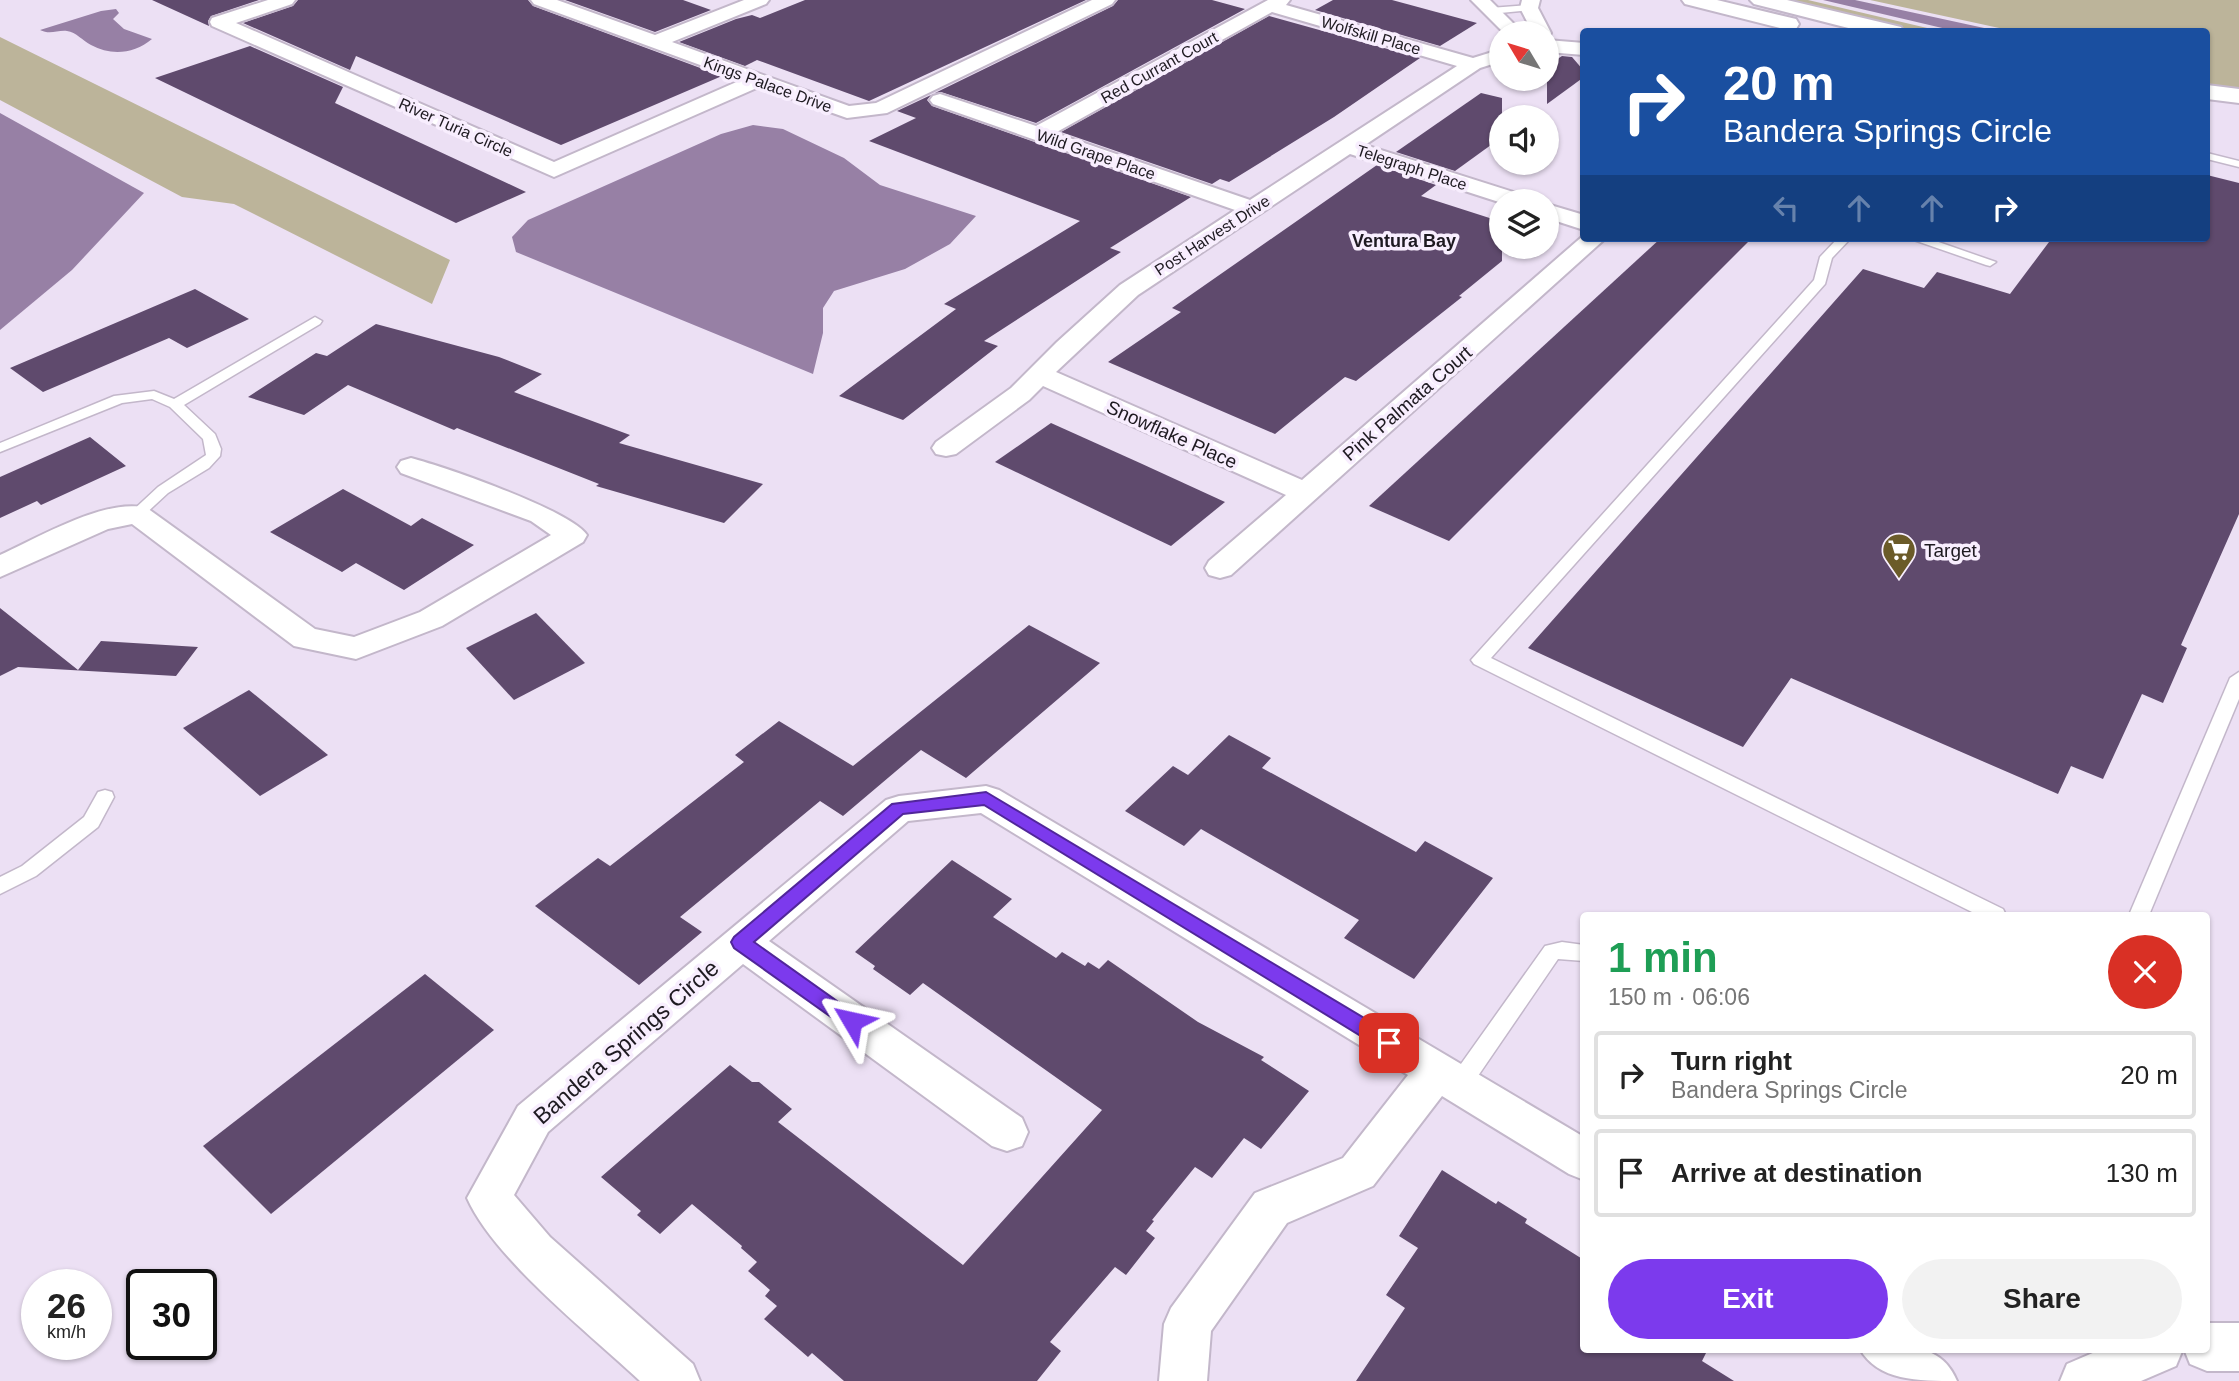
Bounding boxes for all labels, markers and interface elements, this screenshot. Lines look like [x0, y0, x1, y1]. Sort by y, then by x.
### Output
street label: Wolfskill Place [1319, 13, 1423, 58]
north arrow [1489, 21, 1559, 91]
map controls [1489, 21, 1559, 259]
street label: Red Currant Court [1098, 28, 1221, 107]
street label: Kings Palace Drive [701, 53, 834, 116]
icon: right [1608, 56, 1699, 147]
text: 20 m [1723, 56, 1835, 110]
street label: River Turia Circle [396, 95, 515, 160]
button: sound [1489, 105, 1559, 175]
text: Bandera Springs Circle [1723, 113, 2052, 149]
street label: Wild Grape Place [1034, 126, 1158, 183]
street label: Telegraph Place [1355, 142, 1469, 193]
button: layers [1489, 189, 1559, 259]
icon: left [1767, 189, 1805, 227]
icon: ahead [1840, 189, 1878, 227]
icon: ahead [1913, 189, 1951, 227]
icon: right [1986, 189, 2024, 227]
street label: Post Harvest Drive [1152, 192, 1273, 279]
district label: Ventura Bay [1352, 231, 1456, 251]
street label: Pink Palmata Court [1339, 341, 1477, 465]
street label: Snowflake Place [1103, 396, 1240, 473]
supermarket icon: Target [1880, 531, 1918, 580]
place label: Target [1924, 540, 1978, 561]
text: 1 min [1608, 934, 1718, 981]
button: close [2108, 935, 2182, 1009]
street label: Bandera Springs Circle [528, 955, 724, 1129]
position arrow [815, 984, 889, 1058]
text: 150 m · 06:06 [1608, 984, 1750, 1010]
pin [1359, 1013, 1419, 1073]
icon: arrive [1370, 1024, 1408, 1062]
text: Turn right [1671, 1046, 1792, 1076]
icon: right [1612, 1056, 1650, 1094]
text: 20 m [2120, 1060, 2178, 1090]
text: Bandera Springs Circle [1671, 1077, 1908, 1103]
icon: arrive [1612, 1154, 1650, 1192]
text: Arrive at destination [1671, 1158, 1922, 1188]
text: 130 m [2106, 1158, 2178, 1188]
button: Exit [1608, 1259, 1888, 1339]
button: Share [1902, 1259, 2182, 1339]
speed limit sign: 30 [126, 1269, 217, 1360]
text: 26 [47, 1286, 86, 1325]
text: km/h [47, 1322, 86, 1342]

